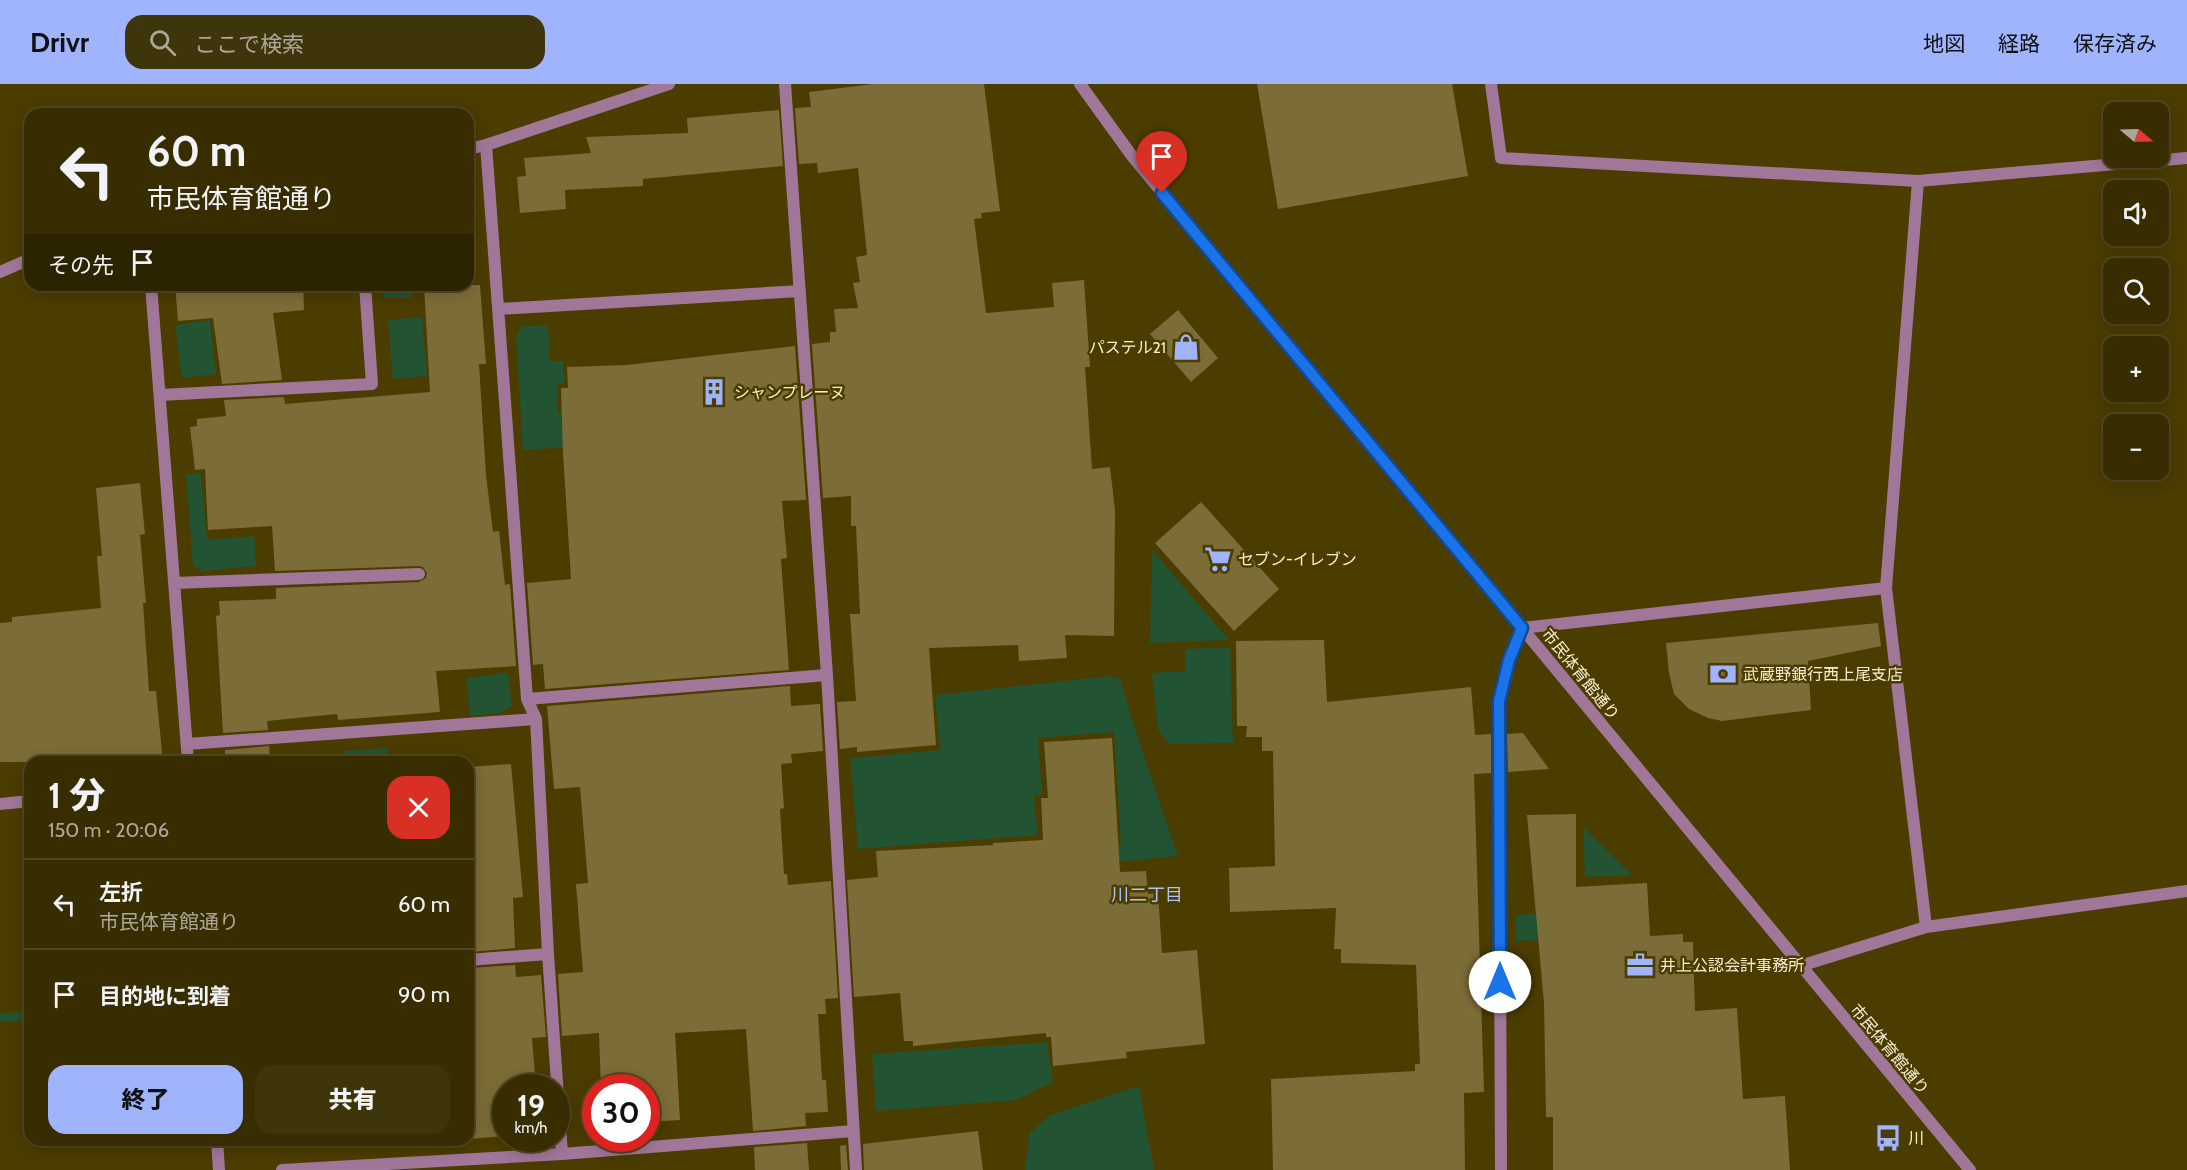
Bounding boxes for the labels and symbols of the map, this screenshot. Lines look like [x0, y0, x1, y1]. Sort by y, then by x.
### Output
north arrow [2103, 102, 2169, 168]
pin [1136, 131, 1187, 193]
shop icon: パステル21 [1171, 332, 1201, 362]
place label: パステル21 [1088, 338, 1166, 357]
building icon: シャンプレーヌ [699, 377, 729, 407]
place label: シャンプレーヌ [734, 383, 846, 402]
supermarket icon: セブン-イレブン [1203, 544, 1233, 574]
place label: セブン-イレブン [1238, 550, 1357, 569]
street label: 市民体育館通り [1538, 625, 1623, 724]
bank icon: 武蔵野銀行西上尾支店 [1708, 659, 1738, 689]
place label: 武蔵野銀行西上尾支店 [1743, 665, 1903, 684]
district label: 川二丁目 [1111, 884, 1183, 906]
position arrow [1468, 950, 1532, 1014]
office icon: 井上公認会計事務所 [1625, 950, 1655, 980]
place label: 井上公認会計事務所 [1660, 956, 1804, 975]
street label: 市民体育館通り [1846, 1000, 1933, 1098]
speed limit sign: 30 [582, 1074, 660, 1152]
bus stop icon: 川 [1873, 1123, 1903, 1153]
place label: 川 [1908, 1129, 1924, 1148]

